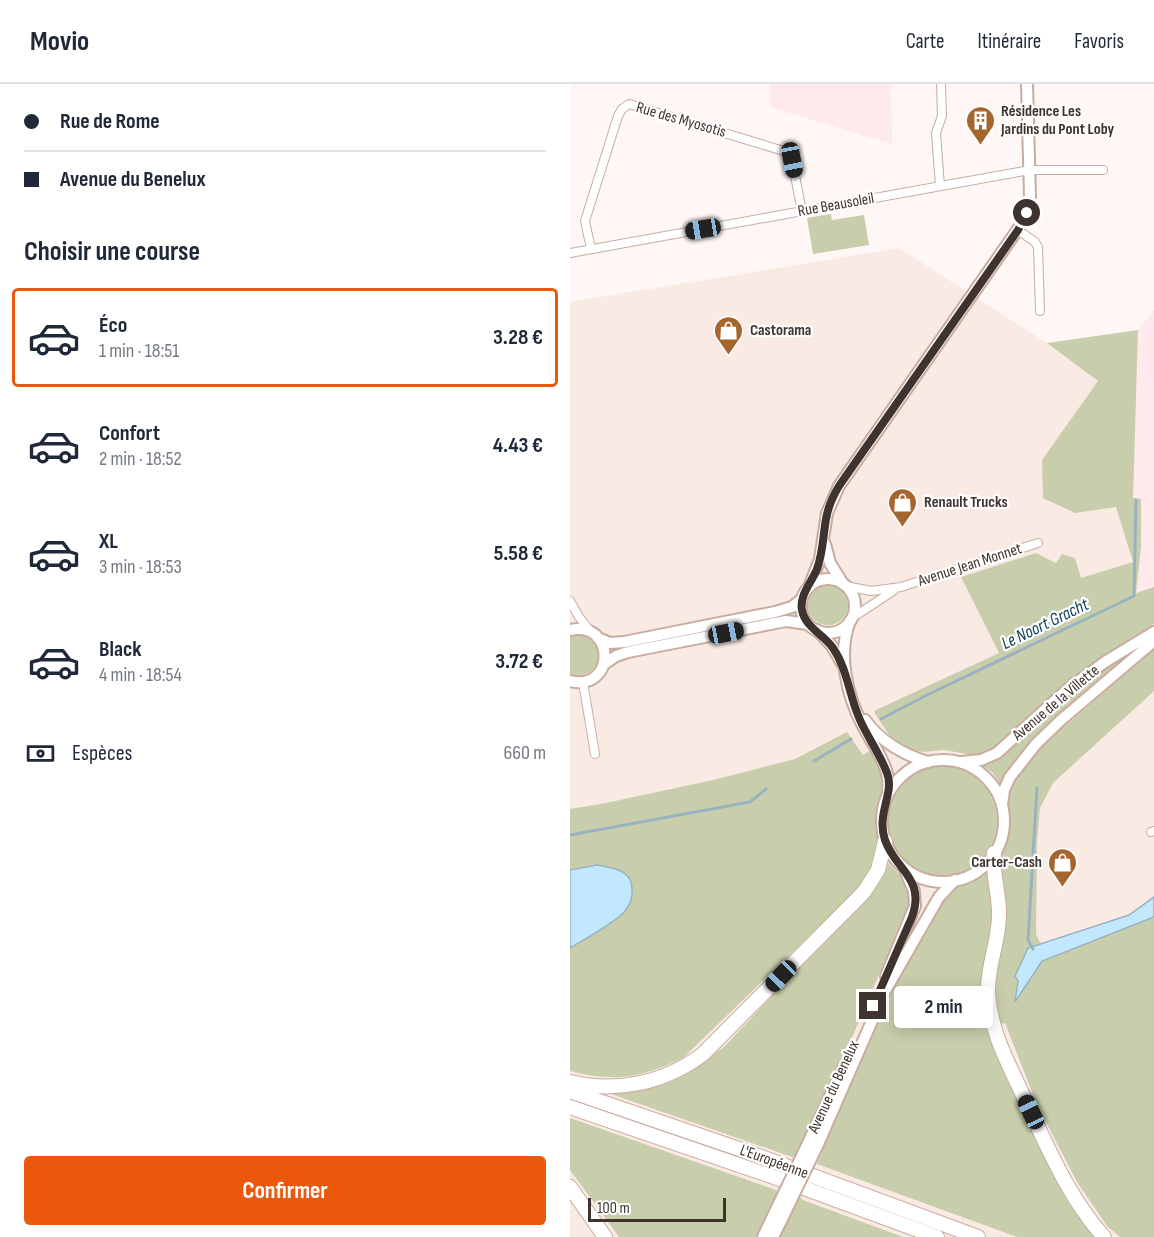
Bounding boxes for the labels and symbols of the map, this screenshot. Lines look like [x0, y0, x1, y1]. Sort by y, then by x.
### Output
street label: Rue des Myosotis [634, 98, 728, 142]
place label: Résidence Les Jardins du Pont Loby [1000, 102, 1115, 139]
building icon: Résidence Les Jardins du Pont Loby [964, 104, 996, 146]
car [780, 141, 804, 179]
street label: Rue Beausoleil [796, 189, 876, 221]
route start [1013, 199, 1040, 226]
car [684, 217, 722, 241]
shop icon: Castorama [713, 314, 745, 356]
place label: Castorama [750, 321, 811, 340]
shop icon: Renault Trucks [887, 486, 919, 528]
place label: Renault Trucks [924, 493, 1008, 512]
street label: Avenue Jean Monnet [915, 539, 1024, 591]
water label: Le Noort Gracht [998, 594, 1093, 654]
car [707, 621, 745, 645]
street label: Avenue de la Villette [1008, 661, 1103, 745]
shop icon: Carter-Cash [1047, 846, 1079, 888]
place label: Carter-Cash [971, 853, 1042, 872]
car [762, 957, 800, 995]
callout: 2 min [894, 985, 993, 1027]
route end [859, 992, 886, 1019]
street label: Avenue du Benelux [804, 1038, 864, 1137]
car [1015, 1092, 1047, 1132]
street label: L'Européenne [737, 1141, 811, 1183]
scale bar [588, 1195, 726, 1222]

